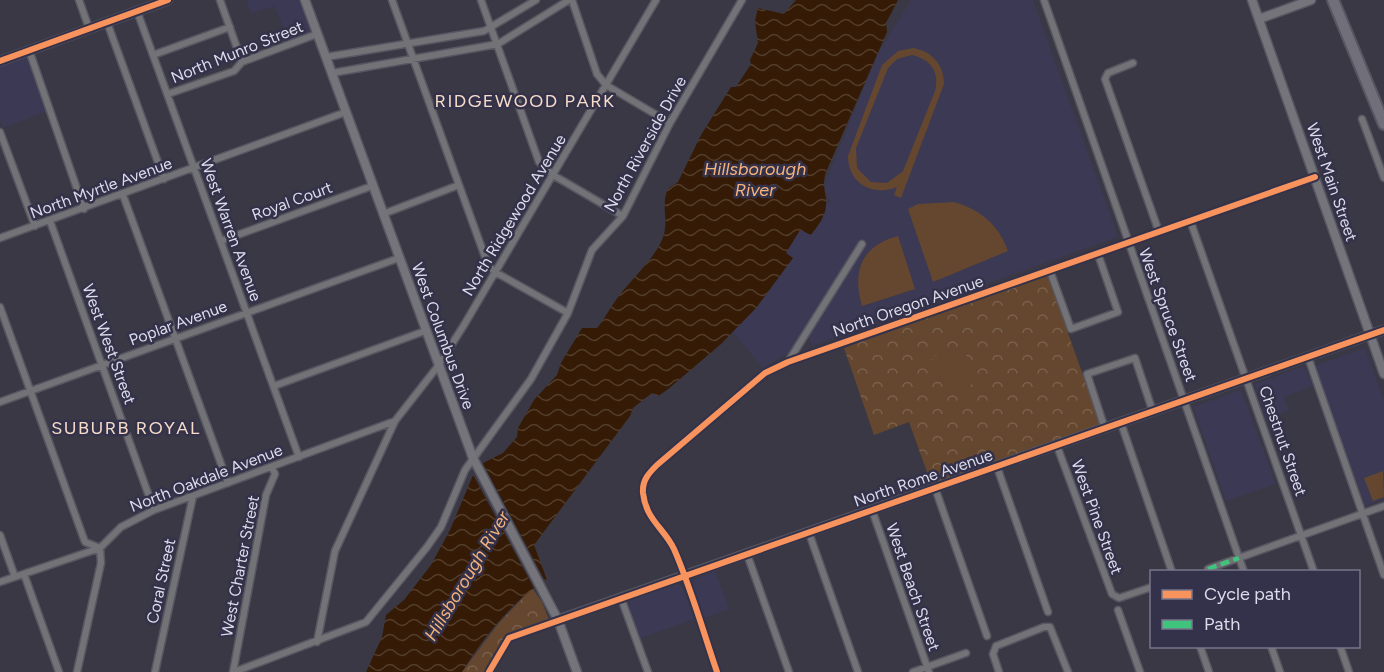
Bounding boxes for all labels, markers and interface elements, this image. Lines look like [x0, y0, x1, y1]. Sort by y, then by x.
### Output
street label: North Munro Street [168, 17, 306, 87]
street label: North Riverside Drive [600, 73, 690, 215]
district label: RIDGEWOOD PARK [435, 90, 615, 112]
street label: West Main Street [1303, 120, 1361, 244]
street label: North Ridgewood Avenue [458, 130, 570, 299]
street label: North Myrtle Avenue [27, 153, 175, 223]
street label: West Warren Avenue [196, 156, 266, 304]
water label: Hillsborough River [704, 158, 806, 201]
street label: Royal Court [249, 178, 335, 224]
street label: West Spruce Street [1135, 246, 1201, 384]
street label: West Columbus Drive [408, 260, 478, 412]
street label: North Oregon Avenue [830, 271, 986, 341]
street label: West West Street [78, 281, 140, 407]
street label: Poplar Avenue [126, 296, 230, 350]
street label: Chestnut Street [1255, 383, 1311, 499]
district label: SUBURB ROYAL [51, 417, 201, 439]
street label: North Oakdale Avenue [127, 440, 285, 516]
street label: North Rome Avenue [851, 445, 995, 511]
street label: West Pine Street [1068, 457, 1126, 577]
street label: West Charter Street [217, 494, 263, 638]
water label: Hillsborough River [420, 506, 515, 645]
street label: West Beach Street [882, 521, 944, 653]
street label: Coral Street [143, 537, 179, 625]
legend [1150, 570, 1360, 648]
text: Cycle path [1204, 583, 1291, 605]
text: Path [1204, 613, 1240, 635]

